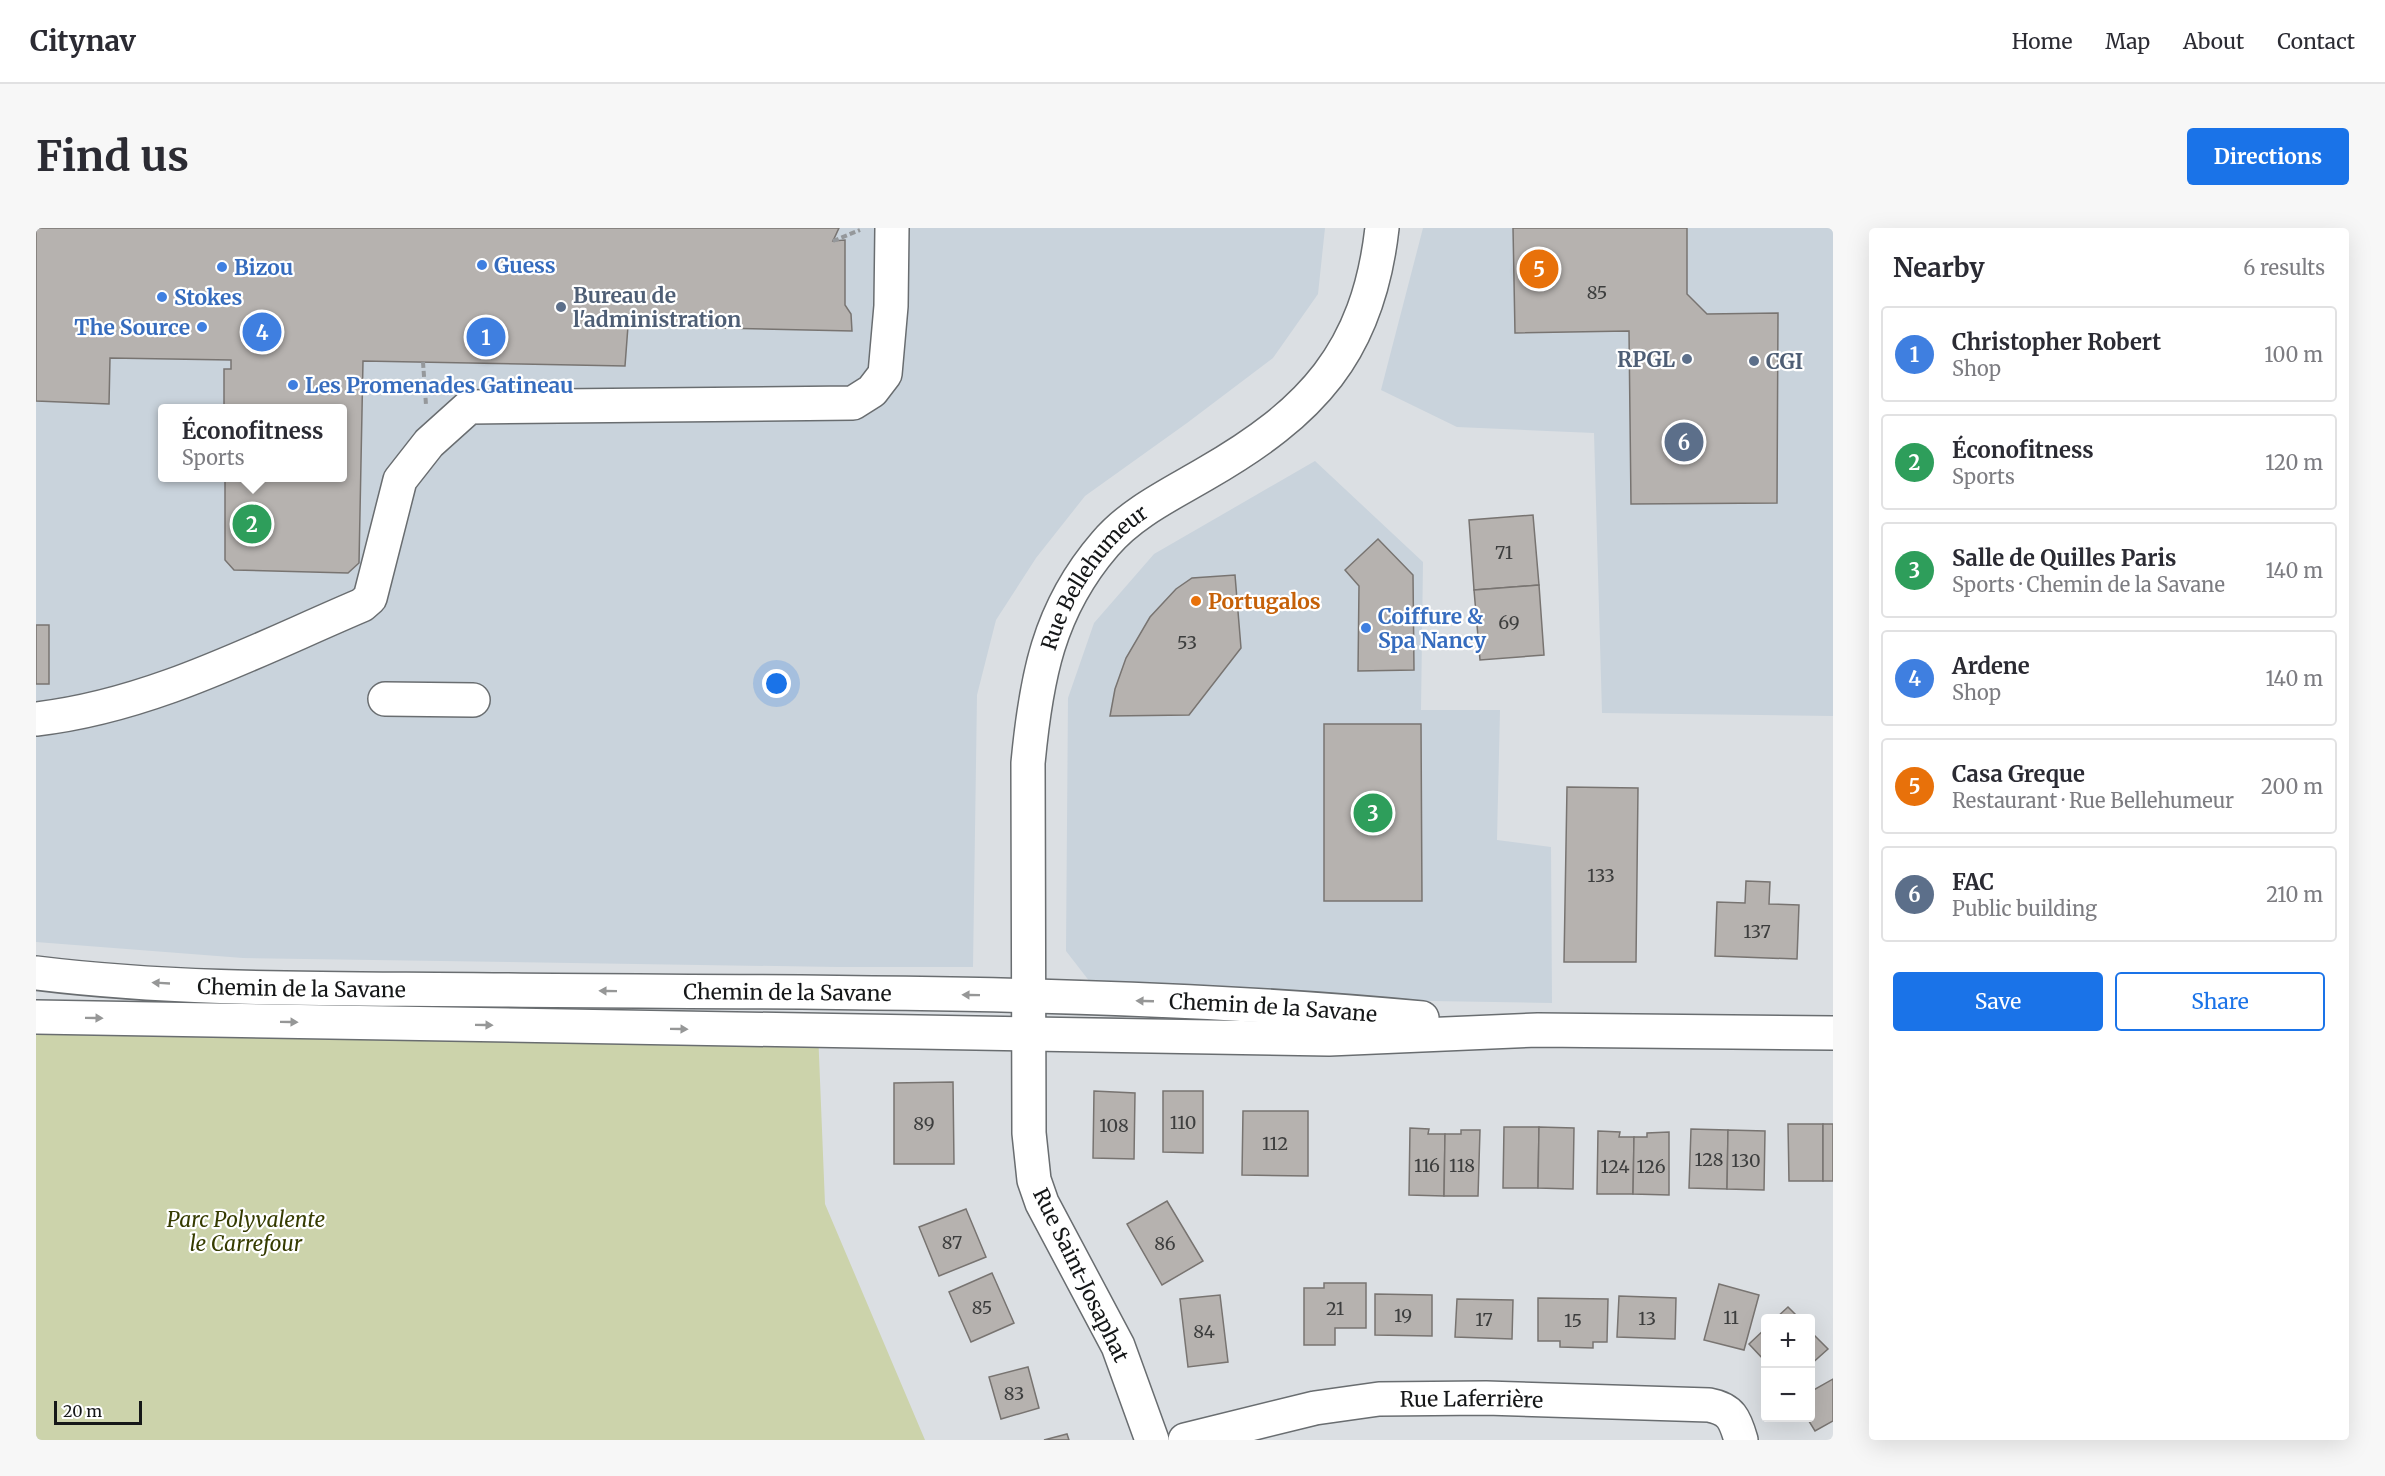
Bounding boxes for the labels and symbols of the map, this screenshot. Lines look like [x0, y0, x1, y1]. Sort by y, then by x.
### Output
pin: 5 [1520, 246, 1558, 291]
place label: Guess [494, 252, 556, 279]
place label: Bizou [234, 254, 293, 281]
marker: Guess [475, 258, 489, 272]
marker: Bizou [215, 260, 229, 274]
house number: 85 [1587, 281, 1607, 304]
place label: Bureau de l'administration [573, 282, 741, 333]
place label: Stokes [174, 284, 243, 311]
marker: Stokes [155, 290, 169, 304]
marker: Bureau de l'administration [554, 300, 568, 314]
pin: 4 [242, 310, 282, 354]
place label: The Source [74, 314, 190, 341]
pin: 1 [466, 314, 506, 360]
marker: The Source [195, 320, 209, 334]
place label: RPGL [1617, 346, 1676, 373]
place label: CGI [1766, 348, 1803, 375]
marker: RPGL [1680, 352, 1694, 366]
marker: CGI [1747, 354, 1761, 368]
place label: Les Promenades Gatineau [305, 372, 573, 399]
marker: Les Promenades Gatineau [286, 378, 300, 392]
pin: 6 [1664, 420, 1704, 464]
street label: Rue Bellehumeur [1034, 499, 1152, 653]
pin: 2 [232, 502, 272, 546]
house number: 71 [1495, 541, 1513, 564]
place label: Portugalos [1208, 588, 1321, 615]
marker: Portugalos [1189, 594, 1203, 608]
place label: Coiffure & Spa Nancy [1378, 603, 1487, 654]
house number: 69 [1498, 611, 1520, 634]
marker: Coiffure & Spa Nancy [1359, 621, 1373, 635]
house number: 53 [1177, 631, 1197, 654]
your location [762, 669, 791, 698]
pin: 3 [1354, 790, 1392, 836]
house number: 133 [1587, 864, 1615, 887]
house number: 137 [1743, 920, 1771, 943]
street label: Chemin de la Savane [197, 972, 406, 1003]
street label: Chemin de la Savane [683, 978, 892, 1007]
one-way arrow [151, 979, 170, 988]
one-way arrow [598, 986, 617, 996]
street label: Chemin de la Savane [1168, 987, 1378, 1027]
one-way arrow [961, 990, 980, 1000]
one-way arrow [1136, 996, 1155, 1005]
one-way arrow [85, 1013, 104, 1023]
one-way arrow [280, 1017, 299, 1026]
one-way arrow [475, 1020, 494, 1030]
one-way arrow [670, 1024, 689, 1033]
house number: 110 [1170, 1111, 1196, 1134]
house number: 89 [913, 1112, 935, 1135]
house number: 108 [1099, 1114, 1129, 1137]
house number: 112 [1262, 1132, 1288, 1155]
house number: 128 [1694, 1148, 1724, 1171]
house number: 130 [1731, 1149, 1761, 1172]
house number: 116 [1414, 1154, 1440, 1177]
house number: 118 [1449, 1154, 1475, 1177]
house number: 124 [1600, 1155, 1630, 1178]
house number: 126 [1636, 1155, 1666, 1178]
street label: Rue Saint-Josaphat [1027, 1184, 1135, 1366]
park label: Parc Polyvalente le Carrefour [167, 1206, 325, 1257]
house number: 87 [942, 1231, 962, 1254]
house number: 86 [1154, 1232, 1176, 1255]
house number: 85 [972, 1296, 992, 1319]
house number: 21 [1326, 1297, 1344, 1320]
house number: 19 [1394, 1304, 1412, 1327]
house number: 11 [1723, 1306, 1739, 1329]
house number: 13 [1638, 1307, 1656, 1330]
house number: 17 [1475, 1308, 1493, 1331]
house number: 15 [1564, 1309, 1582, 1332]
house number: 84 [1193, 1320, 1215, 1343]
house number: 83 [1004, 1382, 1024, 1405]
street label: Rue Laferrière [1400, 1384, 1544, 1413]
scale bar [54, 1398, 142, 1426]

